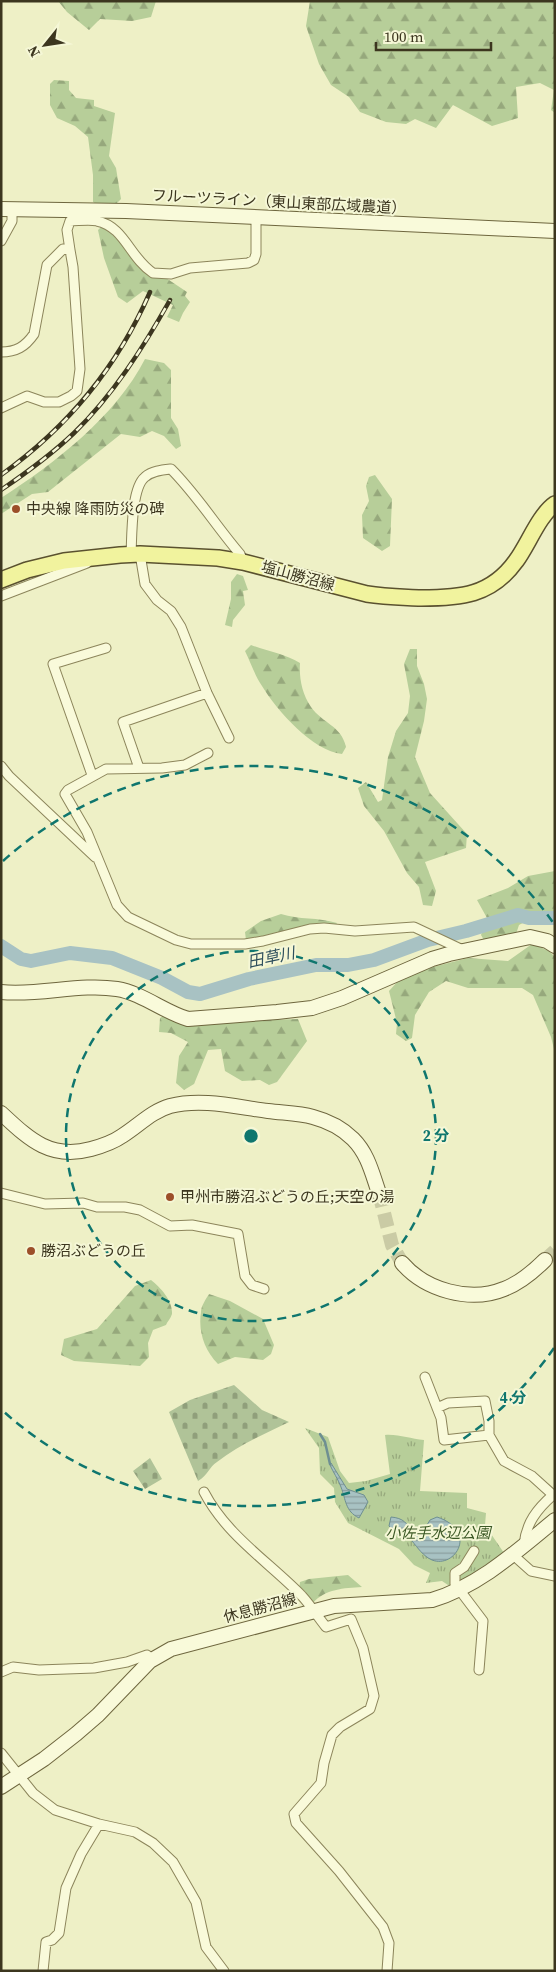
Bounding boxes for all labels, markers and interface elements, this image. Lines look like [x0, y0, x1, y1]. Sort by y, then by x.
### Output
north arrow [20, 20, 70, 70]
scale bar [376, 20, 491, 52]
text: 100 m [384, 26, 424, 47]
text: N [23, 42, 45, 61]
street label: フルーツライン（東山東部広域農道） [151, 184, 407, 219]
place label: 中央線 降雨防災の碑 [26, 498, 165, 519]
marker: 中央線 降雨防災の碑 [10, 503, 22, 515]
street label: 塩山勝沼線 [259, 556, 337, 595]
water label: 田草川 [245, 941, 299, 973]
text: 2 分 [423, 1125, 449, 1146]
centre of rings [242, 1127, 260, 1145]
place label: 甲州市勝沼ぶどうの丘;天空の湯 [180, 1186, 395, 1207]
marker: 甲州市勝沼ぶどうの丘;天空の湯 [164, 1191, 176, 1203]
place label: 勝沼ぶどうの丘 [41, 1240, 146, 1261]
marker: 勝沼ぶどうの丘 [25, 1245, 37, 1257]
text: 4 分 [500, 1387, 526, 1408]
park label: 小佐手水辺公園 [385, 1522, 492, 1543]
street label: 休息勝沼線 [221, 1588, 299, 1627]

